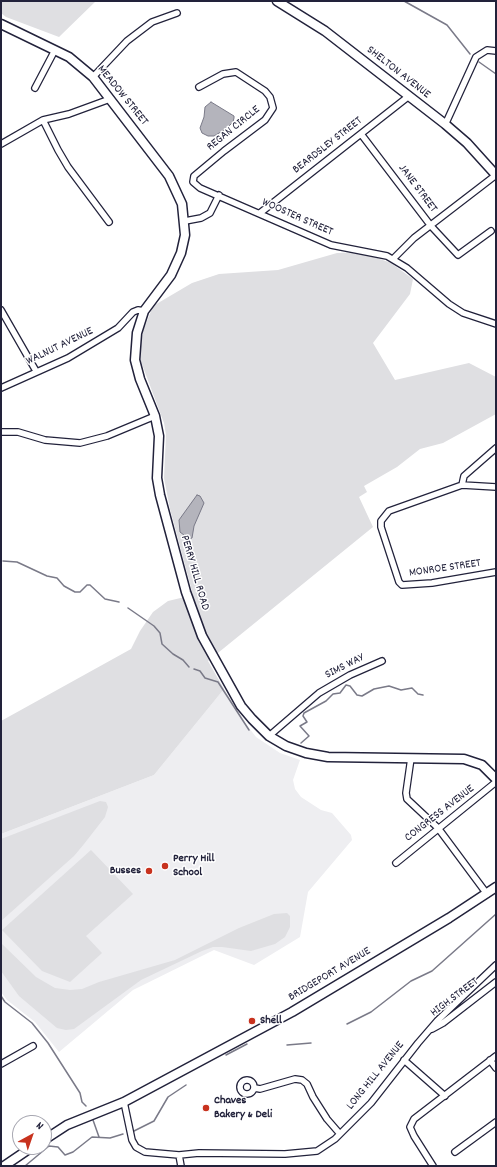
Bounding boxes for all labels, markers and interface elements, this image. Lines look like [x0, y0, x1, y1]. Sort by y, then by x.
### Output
street label: SHELTON AVENUE [363, 44, 433, 102]
street label: MEADOW STREET [93, 63, 151, 129]
street label: REGAN CIRCLE [204, 103, 264, 155]
street label: BEARDSLEY STREET [290, 114, 366, 178]
street label: JANE STREET [394, 162, 440, 216]
street label: WOOSTER STREET [259, 196, 335, 240]
street label: WALNUT AVENUE [24, 325, 96, 369]
street label: PERRY HILL ROAD [176, 534, 212, 612]
street label: MONROE STREET [408, 557, 482, 581]
street label: SIMS WAY [323, 651, 367, 683]
street label: CONGRESS AVENUE [402, 782, 478, 846]
place label: Perry Hill School [173, 852, 214, 880]
marker: Perry Hill School [160, 861, 170, 871]
place label: Busses [110, 864, 141, 878]
marker: Busses [144, 866, 154, 876]
street label: BRIDGEPORT AVENUE [286, 945, 374, 1005]
street label: HIGH STREET [428, 975, 482, 1021]
place label: Shell [260, 1014, 282, 1028]
marker: Shell [247, 1016, 257, 1026]
street label: LONG HILL AVENUE [344, 1039, 408, 1113]
place label: Chaves Bakery & Deli [214, 1094, 272, 1122]
marker: Chaves Bakery & Deli [201, 1103, 211, 1113]
north arrow [12, 1115, 52, 1155]
text: N [32, 1119, 46, 1134]

